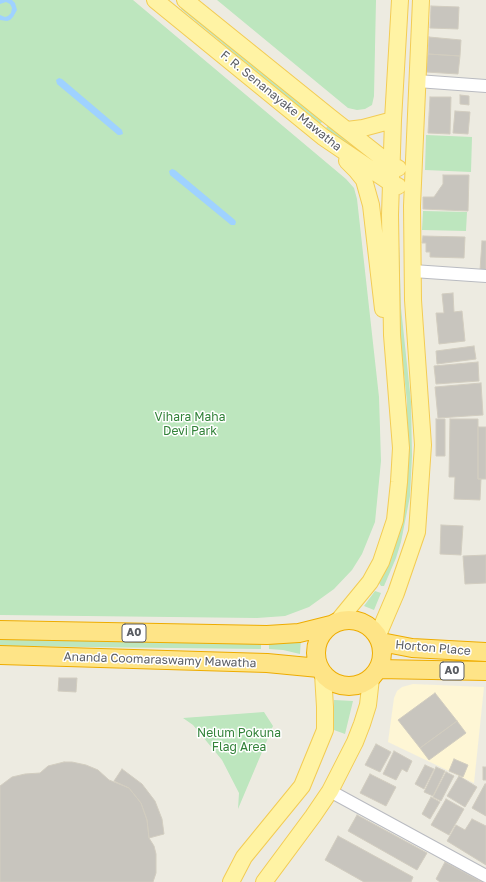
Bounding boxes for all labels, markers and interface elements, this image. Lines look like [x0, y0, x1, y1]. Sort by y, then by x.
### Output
street label: F. R. Senanayake Mawatha [218, 48, 344, 154]
park label: Vihara Maha Devi Park [154, 410, 226, 438]
road number: A0 [122, 624, 146, 642]
street label: Horton Place [395, 638, 471, 658]
street label: Ananda Coomaraswamy Mawatha [63, 649, 257, 671]
road number: A0 [440, 662, 464, 680]
park label: Nelum Pokuna Flag Area [197, 726, 281, 754]

